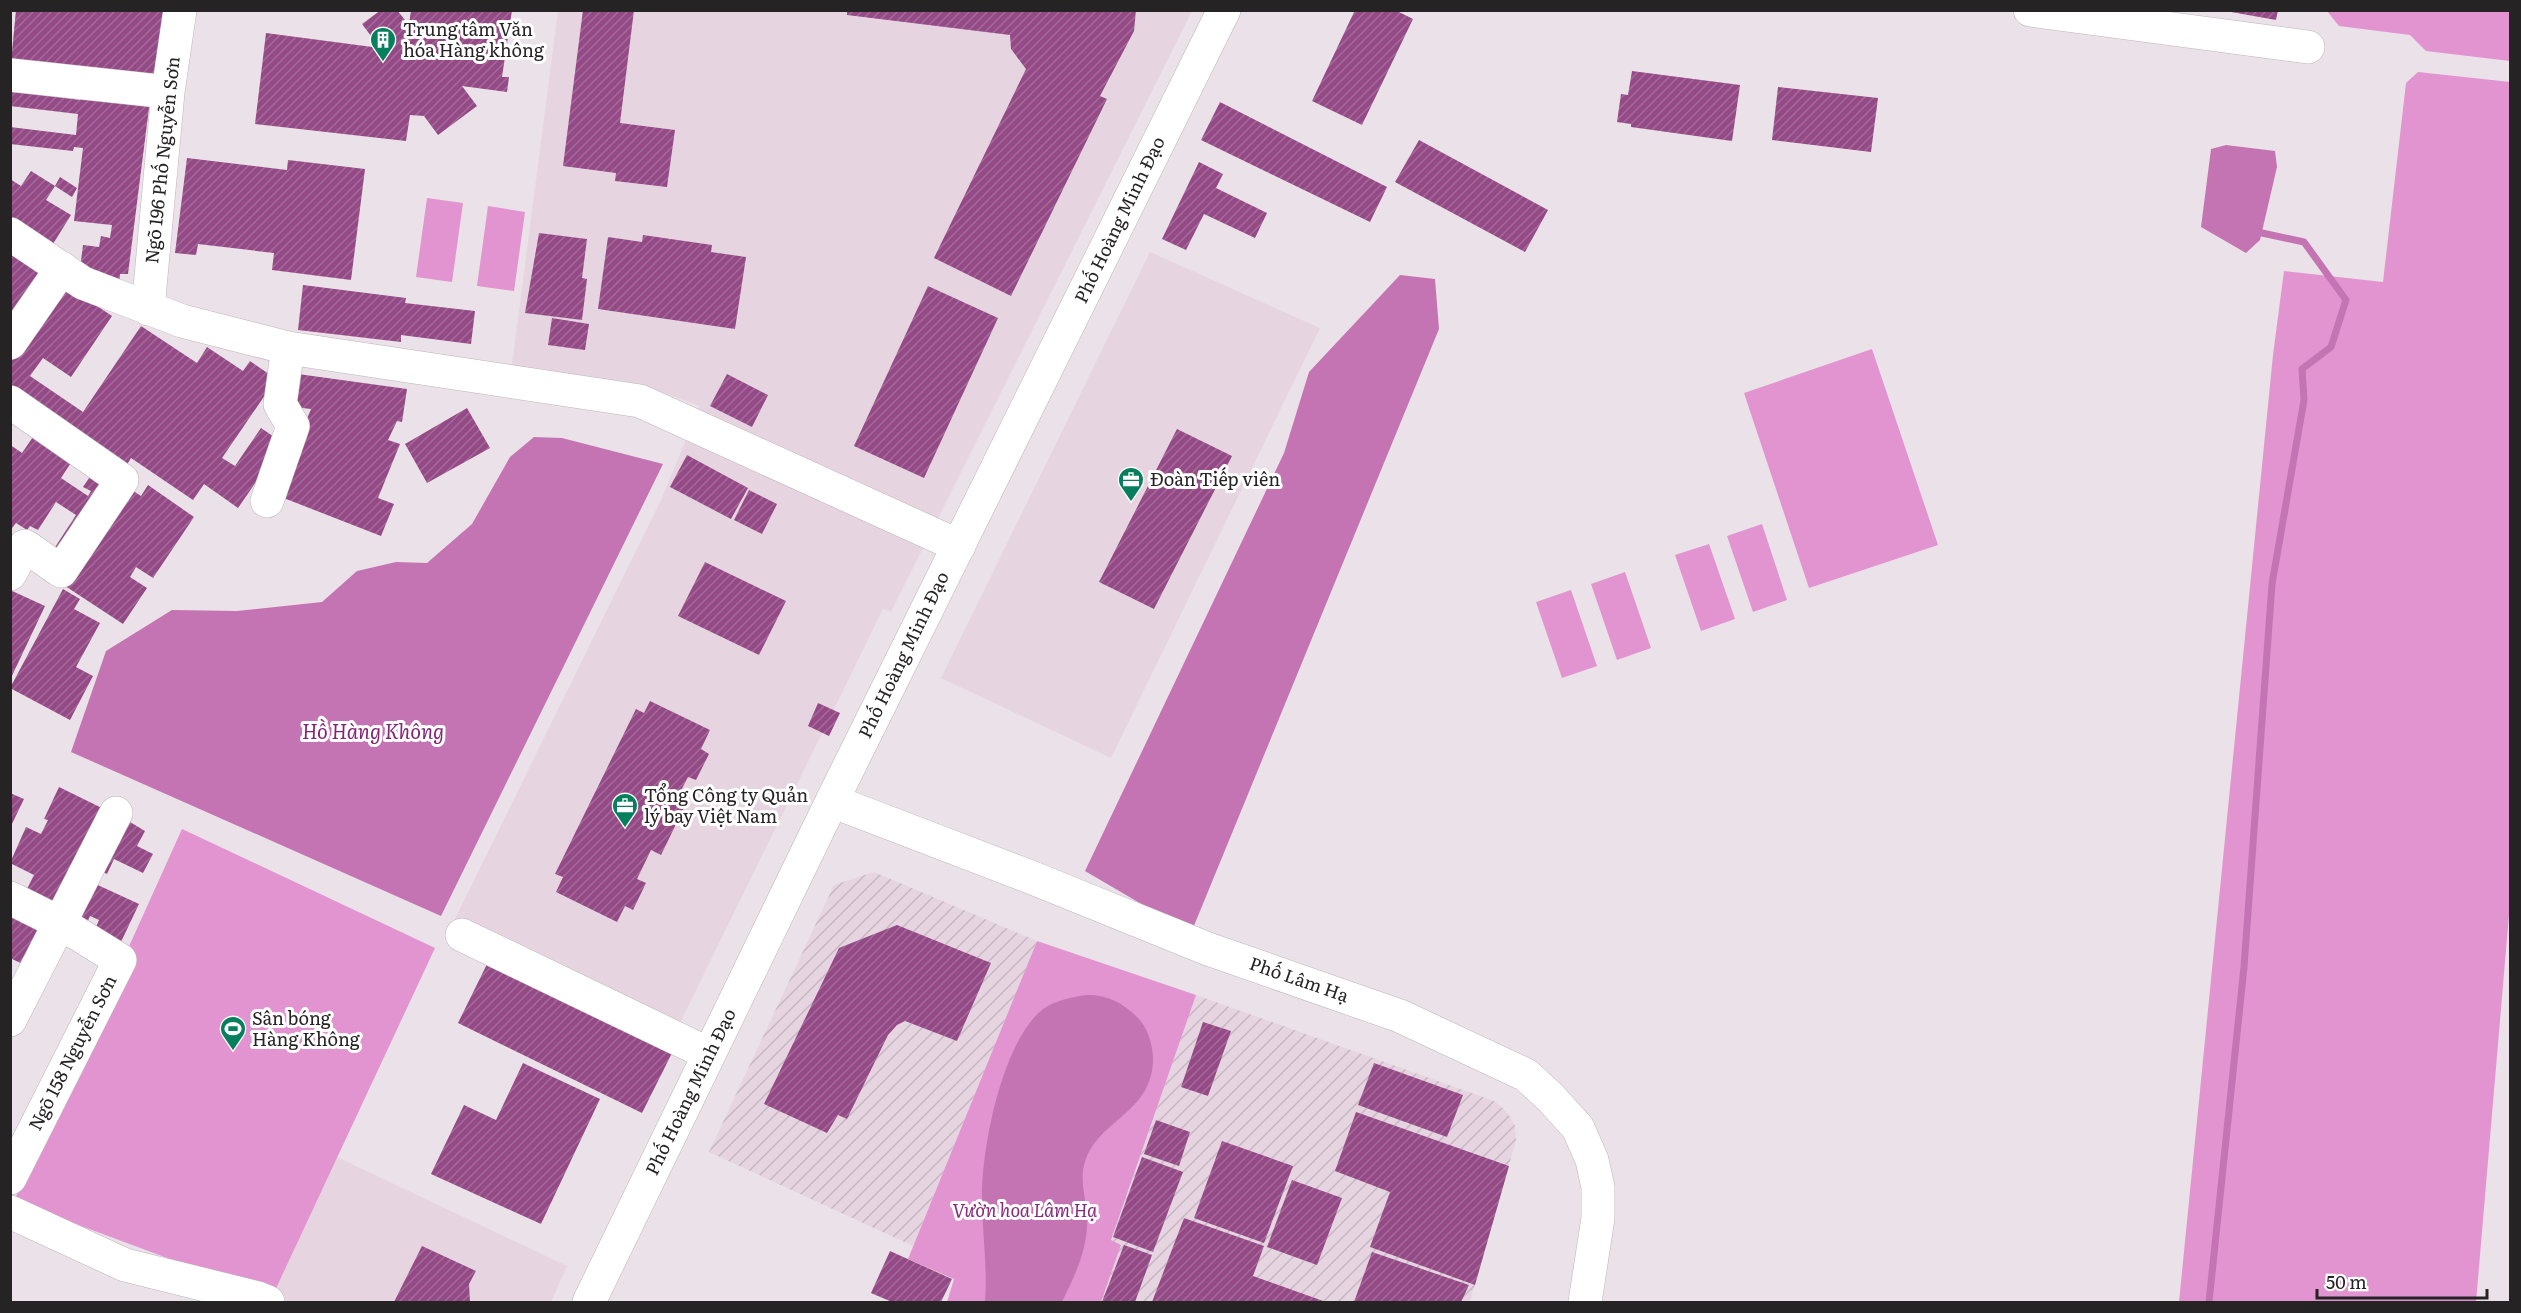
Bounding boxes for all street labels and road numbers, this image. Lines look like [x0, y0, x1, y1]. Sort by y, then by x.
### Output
street label: Ngõ 196 Phố Nguyễn Sơn [137, 55, 186, 265]
street label: Phố Hoàng Minh Đạo [1067, 131, 1171, 307]
street label: Phố Hoàng Minh Đạo [851, 566, 955, 742]
street label: Phố Lâm Hạ [1246, 949, 1353, 1008]
street label: Ngõ 158 Nguyễn Sơn [21, 970, 123, 1135]
street label: Phố Hoàng Minh Đạo [638, 1003, 742, 1179]

